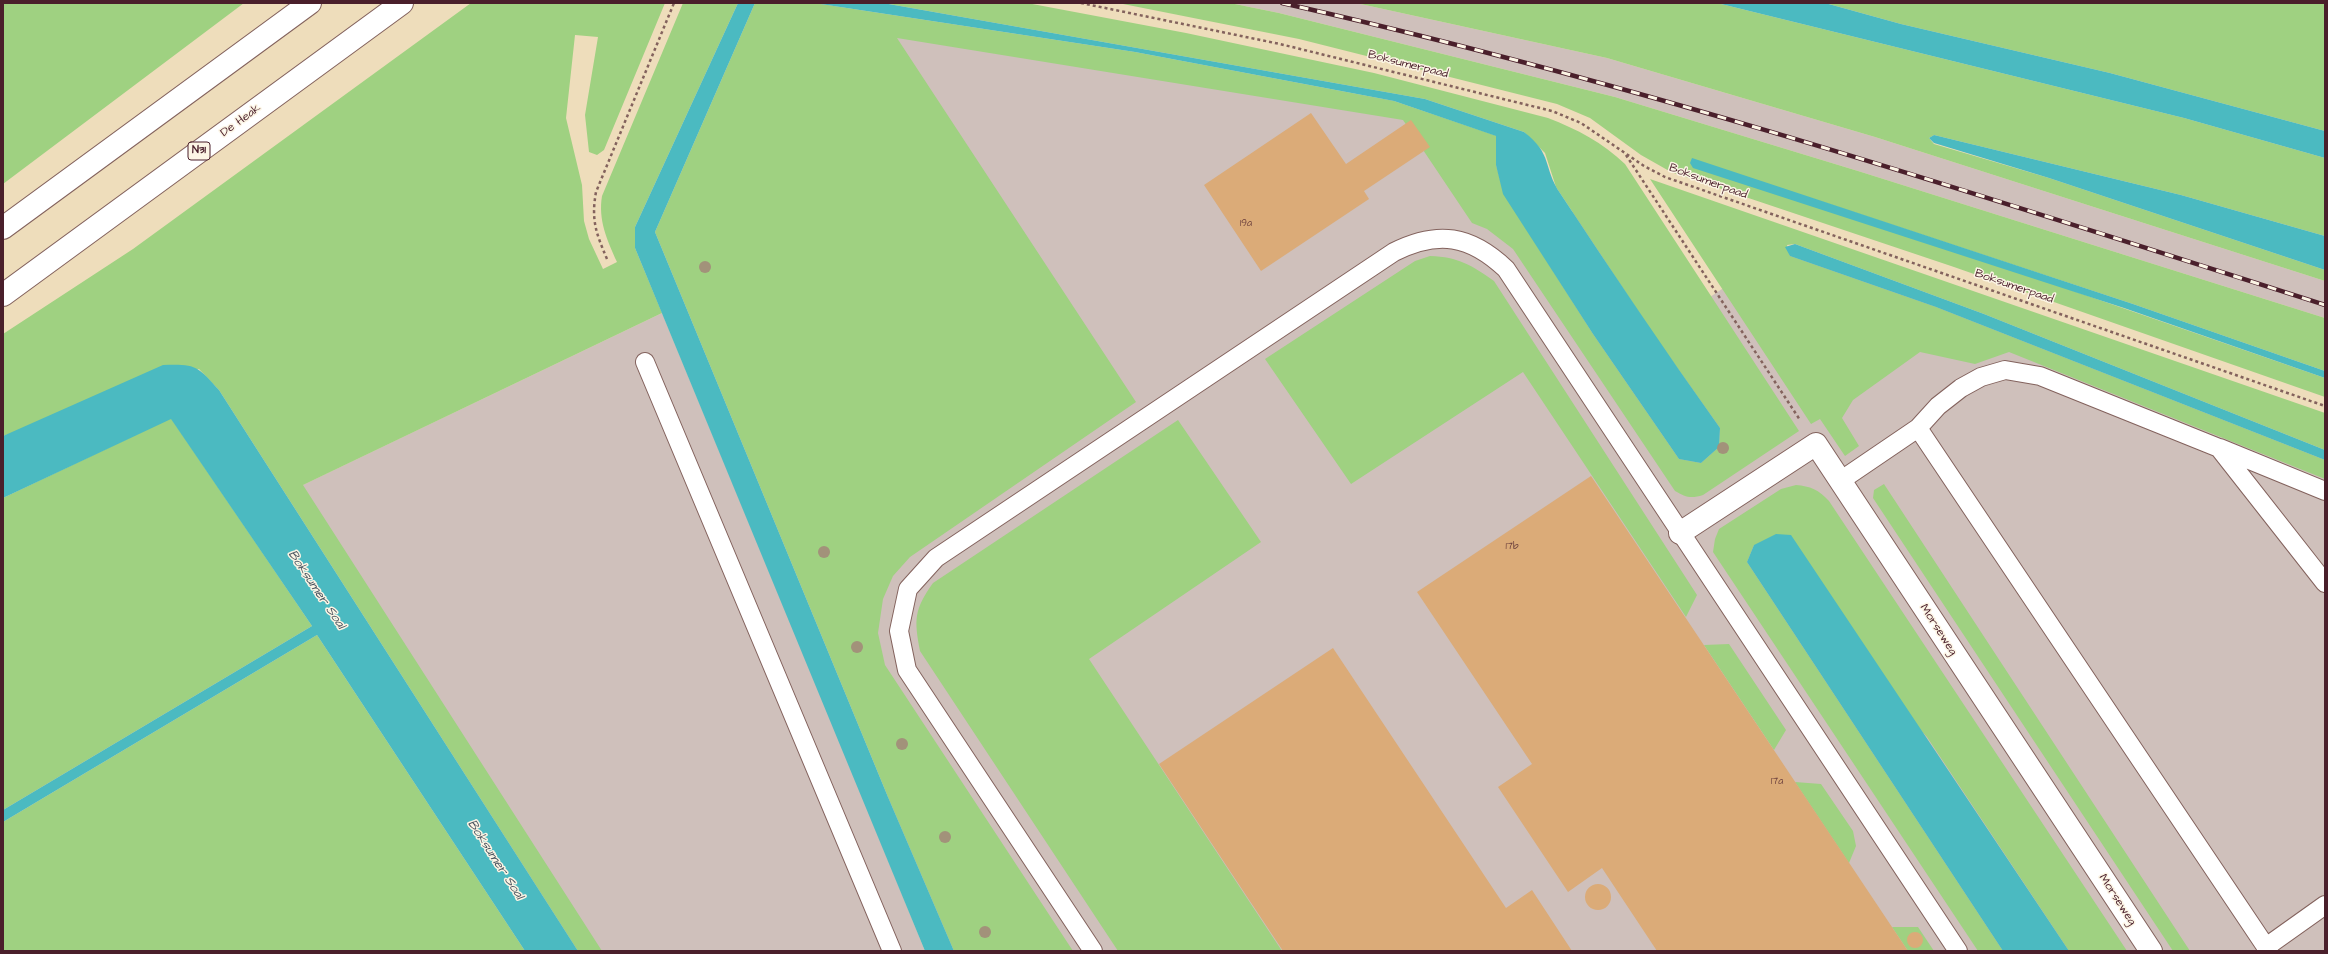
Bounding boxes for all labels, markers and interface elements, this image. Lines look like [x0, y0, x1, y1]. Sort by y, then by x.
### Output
street label: Boksumerpaad [1366, 48, 1450, 82]
street label: De Heak [218, 102, 264, 140]
road number: N31 [188, 142, 210, 160]
street label: Boksumerpaad [1667, 161, 1749, 203]
house number: 19a [1240, 218, 1252, 230]
street label: Boksumerpaad [1973, 267, 2055, 307]
house number: 17b [1505, 541, 1519, 553]
water label: Boksumer Soal [284, 548, 348, 632]
street label: Morseweg [1916, 602, 1960, 658]
house number: 17a [1771, 776, 1783, 788]
water label: Boksumer Soal [464, 817, 526, 903]
street label: Morseweg [2095, 872, 2139, 928]

